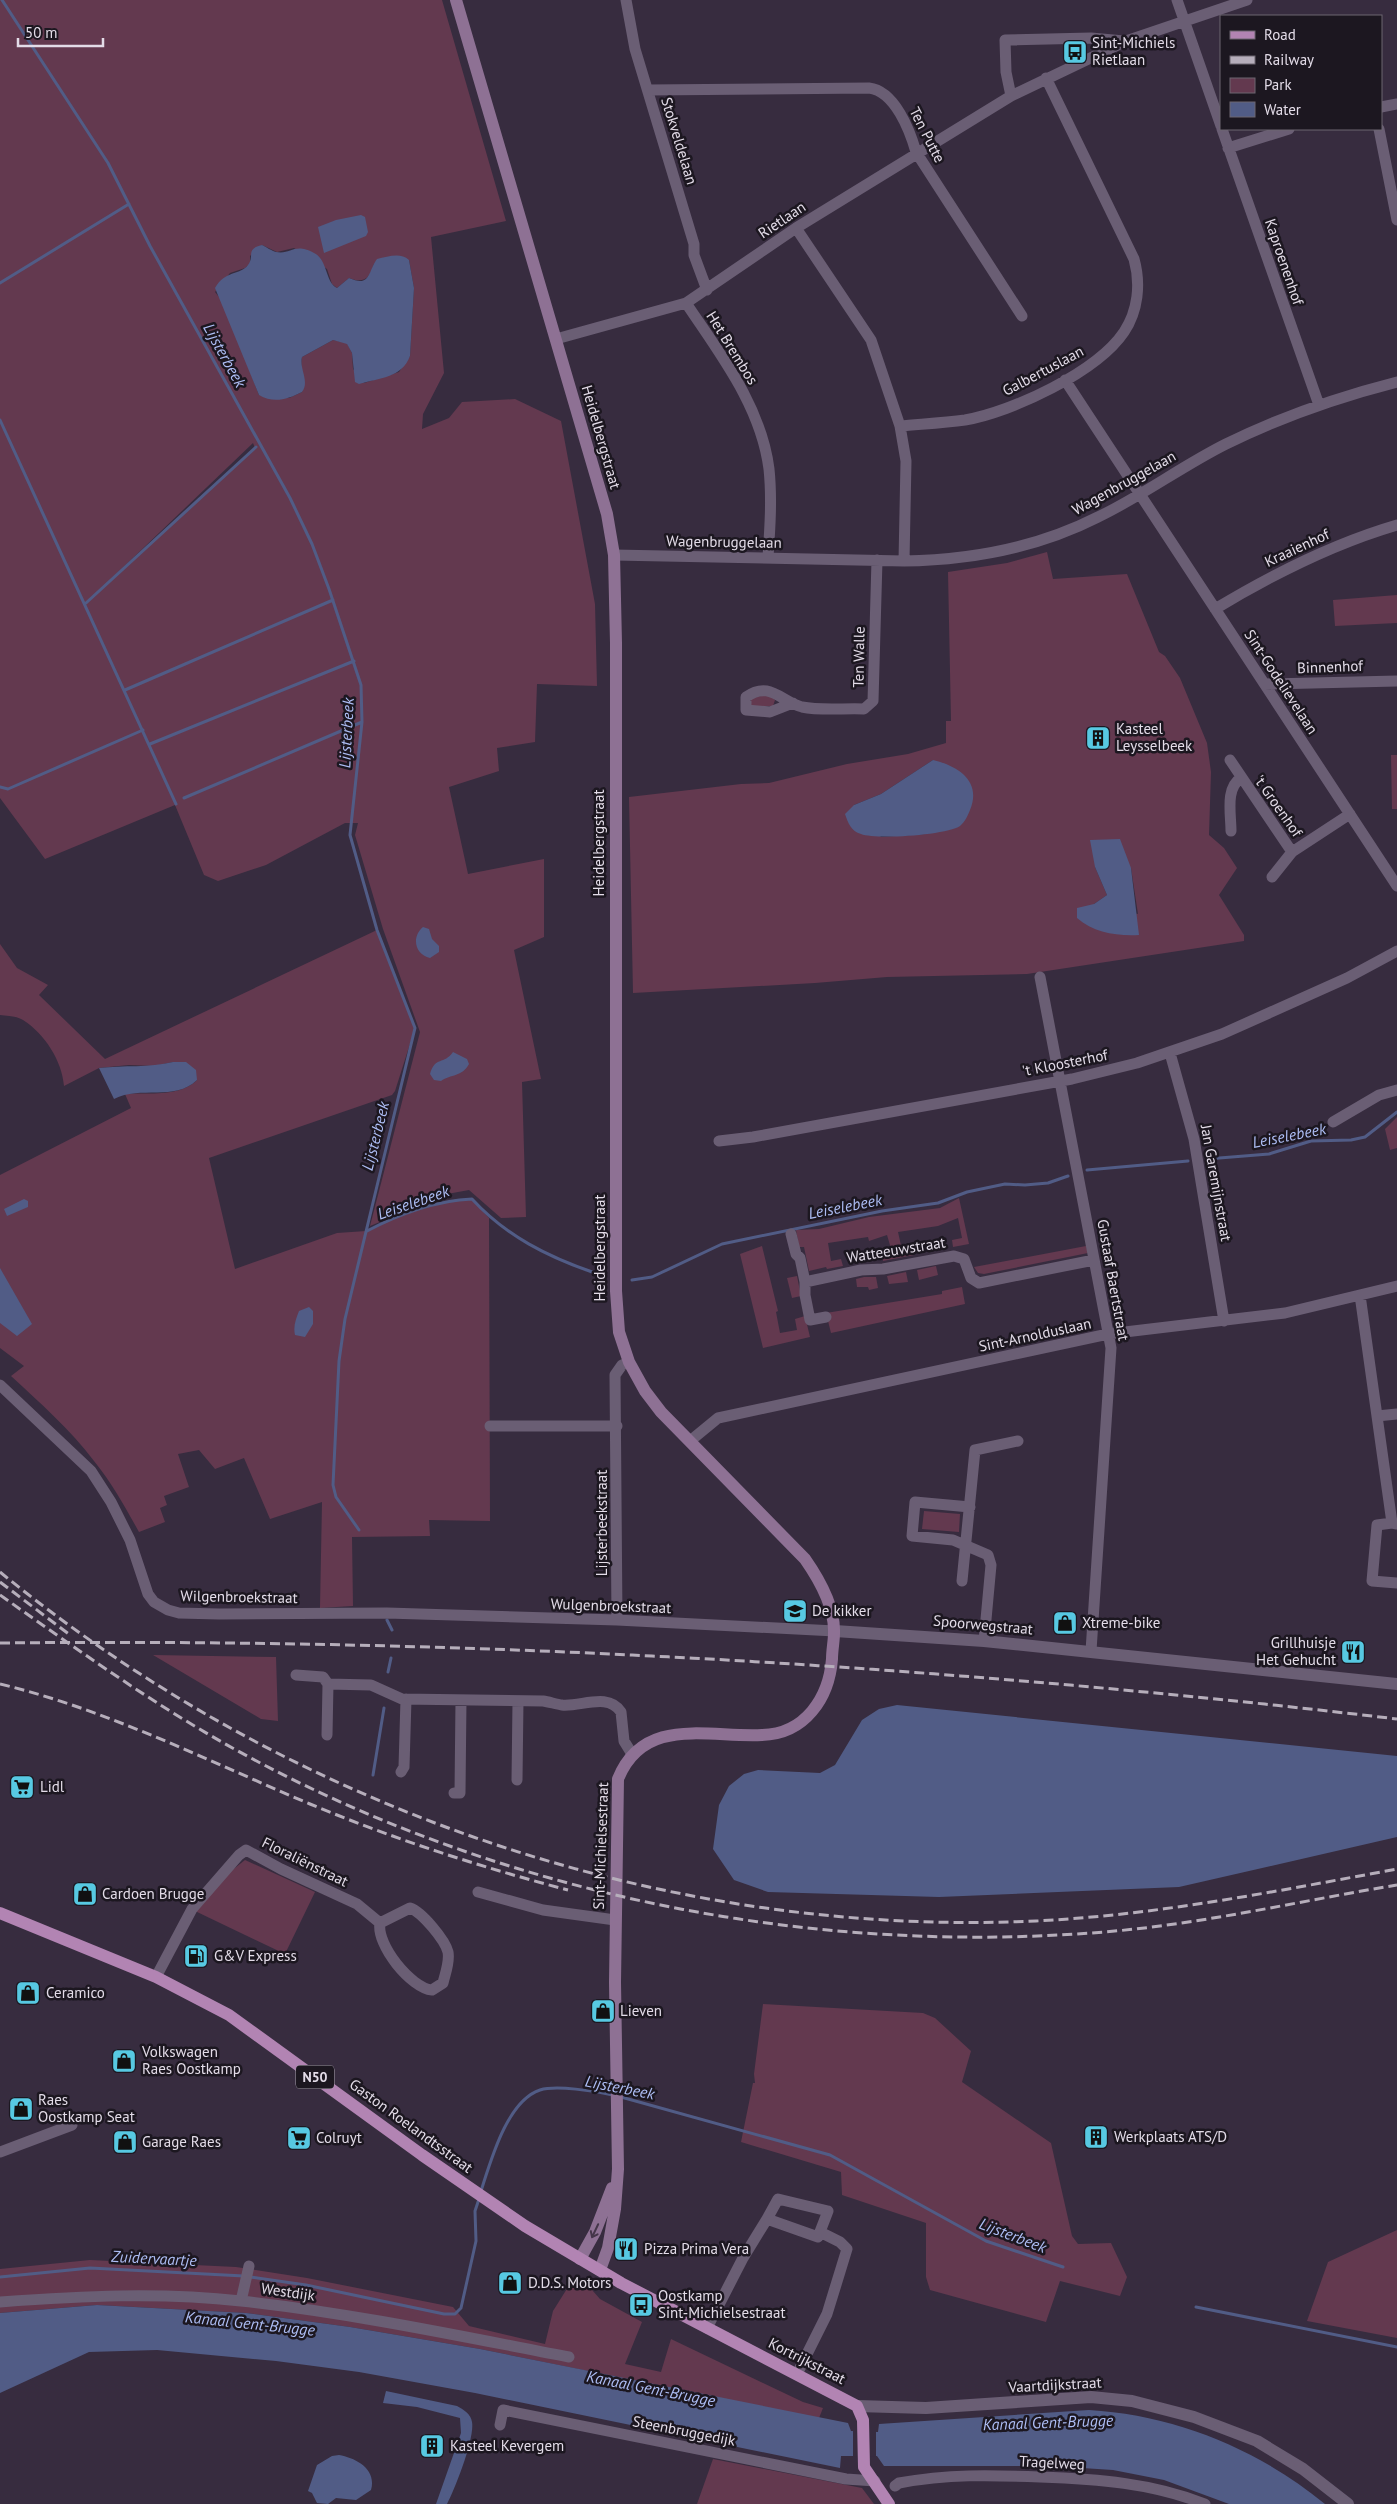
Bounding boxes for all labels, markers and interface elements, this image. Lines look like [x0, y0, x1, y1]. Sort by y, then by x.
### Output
scale bar [18, 15, 102, 47]
legend [1220, 15, 1382, 130]
text: 50 m [25, 23, 58, 42]
text: Road [1264, 25, 1296, 44]
place label: Sint-Michiels Rietlaan [1092, 33, 1175, 69]
bus stop icon: Sint-Michiels Rietlaan [1062, 39, 1088, 65]
text: Railway [1264, 50, 1314, 69]
text: Park [1264, 75, 1292, 94]
street label: Stokveldelaan [657, 95, 702, 187]
text: Water [1264, 100, 1301, 119]
street label: Ten Putte [905, 104, 949, 166]
street label: Rietlaan [754, 197, 809, 242]
street label: Kaproenenhof [1261, 216, 1308, 309]
street label: Het Brembos [702, 308, 762, 388]
water label: Lijsterbeek [199, 319, 251, 391]
street label: Galbertuslaan [999, 341, 1087, 400]
street label: Heidelbergstraat [578, 383, 625, 491]
street label: Wagenbruggelaan [1069, 446, 1179, 519]
street label: Kraaienhof [1261, 524, 1333, 571]
street label: Wagenbruggelaan [666, 531, 782, 552]
street label: Ten Walle [848, 626, 869, 688]
street label: Sint-Godelievelaan [1241, 626, 1322, 738]
street label: Binnenhof [1297, 656, 1364, 677]
water label: Lijsterbeek [334, 697, 358, 769]
place label: Kasteel Leysselbeek [1116, 719, 1193, 755]
building icon: Kasteel Leysselbeek [1085, 725, 1111, 751]
street label: 't Groenhof [1250, 771, 1307, 841]
street label: Heidelbergstraat [589, 789, 608, 897]
street label: 't Kloosterhof [1020, 1045, 1110, 1080]
water label: Lijsterbeek [357, 1099, 393, 1173]
water label: Leiselebeek [1250, 1118, 1328, 1152]
street label: Jan Garemijnstraat [1197, 1122, 1236, 1243]
water label: Leiselebeek [374, 1180, 452, 1224]
water label: Leiselebeek [806, 1189, 884, 1223]
street label: Heidelbergstraat [590, 1194, 609, 1302]
street label: Gustaaf Baertstraat [1093, 1218, 1134, 1342]
street label: Watteeuwstraat [845, 1232, 947, 1267]
street label: Sint-Arnolduslaan [977, 1313, 1093, 1356]
street label: Lijsterbeekstraat [592, 1470, 611, 1576]
street label: Wilgenbroekstraat [180, 1586, 298, 1607]
street label: Wulgenbroekstraat [550, 1594, 672, 1617]
school or university icon: De kikker [782, 1598, 808, 1624]
place label: De kikker [812, 1601, 872, 1620]
shop icon: Xtreme-bike [1052, 1610, 1078, 1636]
street label: Spoorwegstraat [932, 1611, 1034, 1638]
place label: Xtreme-bike [1082, 1613, 1160, 1632]
place label: Grillhuisje Het Gehucht [1256, 1633, 1336, 1669]
restaurant icon: Grillhuisje Het Gehucht [1340, 1639, 1366, 1665]
supermarket icon: Lidl [9, 1774, 35, 1800]
place label: Lidl [40, 1777, 65, 1796]
street label: Sint-Michielsestraat [589, 1782, 612, 1910]
street label: Floraliënstraat [259, 1833, 351, 1891]
shop icon: Cardoen Brugge [72, 1881, 98, 1907]
place label: Cardoen Brugge [102, 1884, 204, 1903]
fuel station icon: G&V Express [183, 1943, 209, 1969]
place label: G&V Express [214, 1946, 297, 1965]
shop icon: Ceramico [15, 1980, 41, 2006]
place label: Ceramico [46, 1983, 105, 2002]
shop icon: Lieven [590, 1998, 616, 2024]
place label: Lieven [620, 2001, 662, 2020]
place label: Volkswagen Raes Oostkamp [141, 2042, 241, 2078]
shop icon: Volkswagen Raes Oostkamp [111, 2048, 137, 2074]
road number: N50 [296, 2066, 334, 2088]
water label: Lijsterbeek [584, 2070, 657, 2104]
street label: Gaston Roelandtsstraat [346, 2074, 477, 2177]
place label: Raes Oostkamp Seat [38, 2090, 135, 2126]
shop icon: Raes Oostkamp Seat [8, 2096, 34, 2122]
building icon: Werkplaats ATS/D [1083, 2124, 1109, 2150]
supermarket icon: Colruyt [286, 2125, 312, 2151]
place label: Werkplaats ATS/D [1114, 2127, 1227, 2146]
place label: Colruyt [316, 2128, 362, 2147]
shop icon: Garage Raes [112, 2129, 138, 2155]
place label: Garage Raes [142, 2132, 221, 2151]
water label: Lijsterbeek [977, 2213, 1050, 2257]
one-way arrow [590, 2223, 599, 2238]
restaurant icon: Pizza Prima Vera [613, 2236, 639, 2262]
place label: Pizza Prima Vera [644, 2239, 749, 2258]
water label: Zuidervaartje [110, 2246, 198, 2270]
shop icon: D.D.S. Motors [497, 2270, 523, 2296]
place label: D.D.S. Motors [528, 2273, 611, 2292]
street label: Westdijk [260, 2278, 317, 2305]
place label: Oostkamp Sint-Michielsestraat [658, 2286, 785, 2322]
bus stop icon: Oostkamp Sint-Michielsestraat [628, 2292, 654, 2318]
water label: Kanaal Gent-Brugge [184, 2306, 317, 2340]
street label: Kortrijkstraat [766, 2333, 849, 2388]
water label: Kanaal Gent-Brugge [585, 2366, 718, 2410]
street label: Vaartdijkstraat [1007, 2373, 1102, 2396]
water label: Kanaal Gent-Brugge [982, 2410, 1114, 2434]
street label: Steenbruggedijk [631, 2411, 738, 2450]
building icon: Kasteel Kevergem [419, 2433, 445, 2459]
place label: Kasteel Kevergem [450, 2436, 564, 2455]
street label: Tragelweg [1019, 2451, 1085, 2474]

